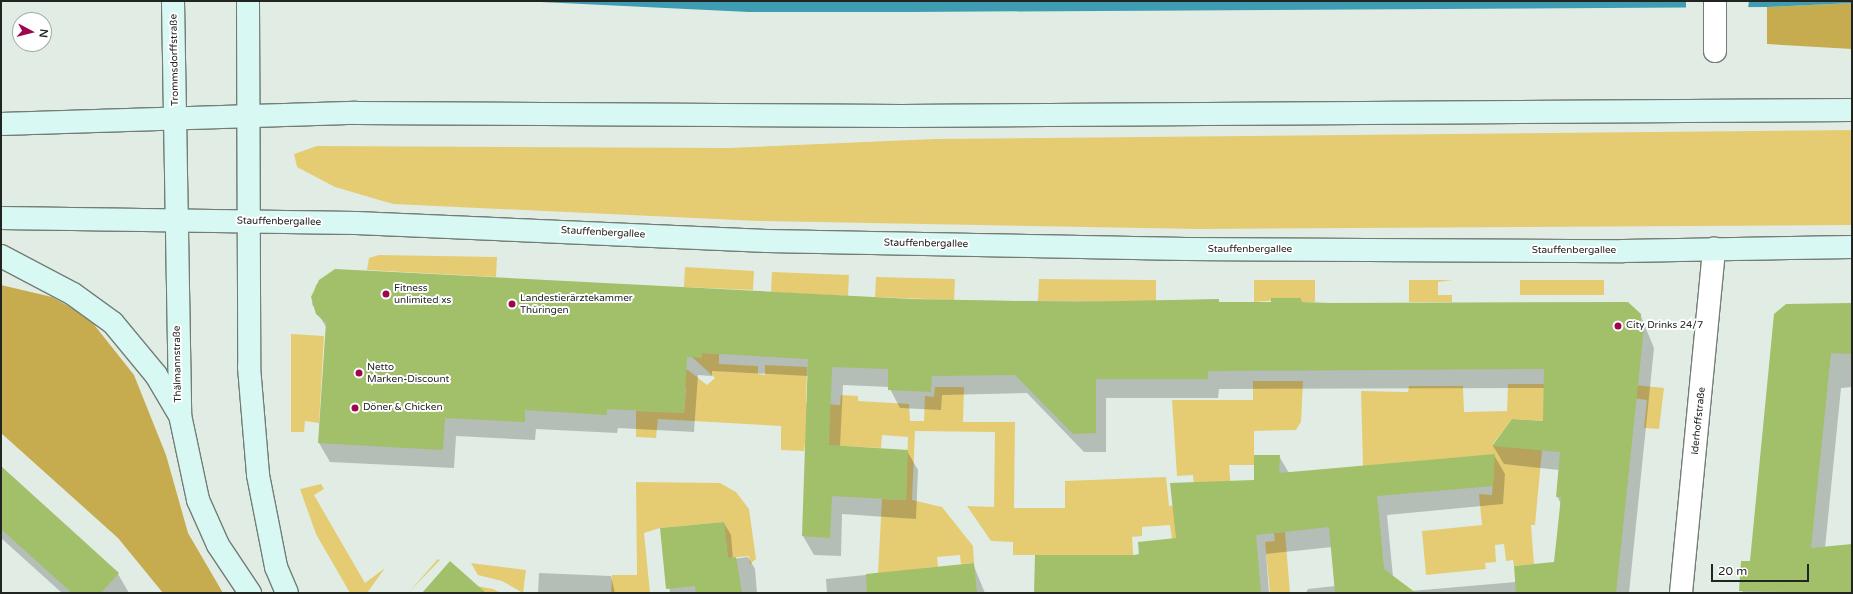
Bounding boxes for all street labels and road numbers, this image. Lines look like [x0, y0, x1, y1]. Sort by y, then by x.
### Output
street label: Trommsdorffstraße [168, 14, 182, 106]
street label: Stauffenbergallee [237, 215, 321, 229]
street label: Stauffenbergallee [560, 225, 646, 241]
street label: Stauffenbergallee [884, 237, 968, 251]
street label: Stauffenbergallee [1208, 244, 1292, 256]
street label: Stauffenbergallee [1532, 245, 1616, 257]
street label: Thälmannstraße [171, 325, 185, 403]
street label: Iderhoffstraße [1689, 386, 1709, 456]

